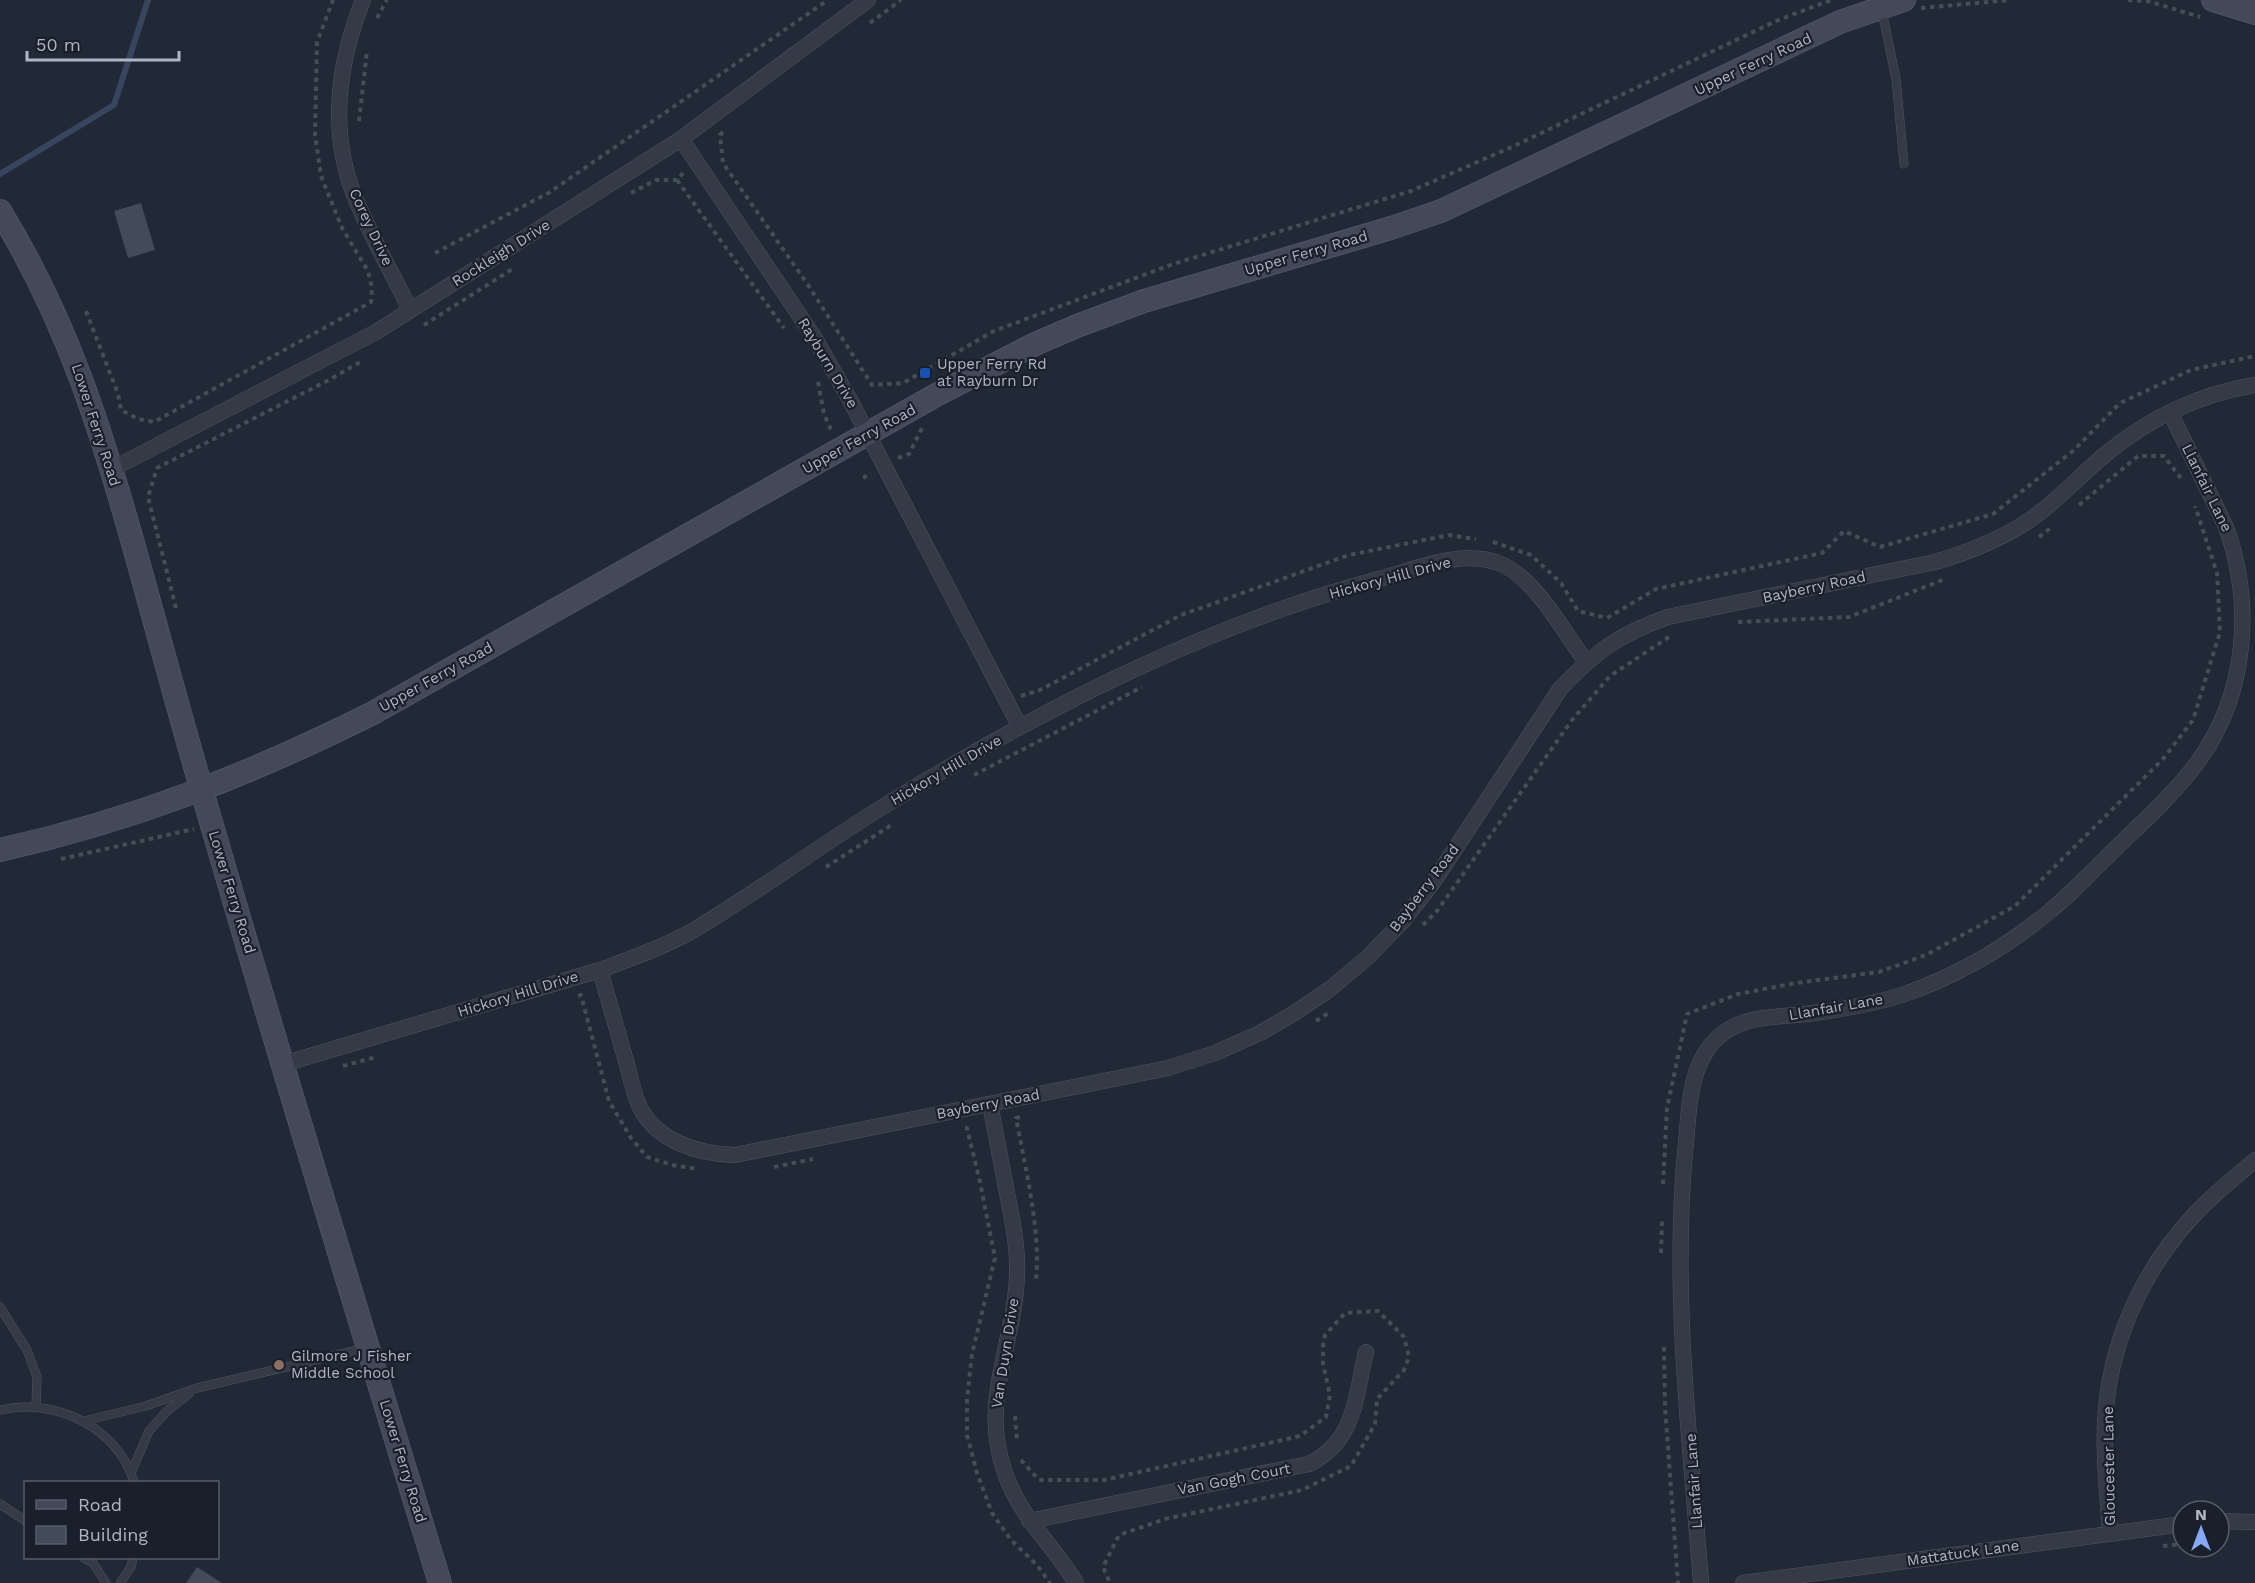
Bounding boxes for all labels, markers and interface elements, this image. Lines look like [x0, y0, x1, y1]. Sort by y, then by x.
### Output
scale bar [27, 24, 178, 62]
street label: Upper Ferry Road [1692, 29, 1814, 99]
text: 50 m [36, 34, 81, 55]
street label: Corey Drive [345, 185, 397, 269]
street label: Rockleigh Drive [449, 216, 553, 290]
street label: Upper Ferry Road [1242, 227, 1370, 279]
street label: Rayburn Drive [794, 315, 862, 411]
place label: Upper Ferry Rd at Rayburn Dr [937, 355, 1047, 390]
street label: Lower Ferry Road [68, 362, 124, 488]
marker: Upper Ferry Rd at Rayburn Dr [918, 366, 932, 380]
street label: Upper Ferry Road [799, 400, 919, 478]
street label: Llanfair Lane [2178, 441, 2236, 535]
street label: Hickory Hill Drive [1327, 553, 1453, 603]
street label: Bayberry Road [1761, 567, 1867, 607]
street label: Upper Ferry Road [376, 638, 496, 716]
street label: Hickory Hill Drive [887, 731, 1005, 809]
street label: Lower Ferry Road [205, 828, 259, 956]
street label: Bayberry Road [1385, 841, 1463, 935]
street label: Hickory Hill Drive [455, 967, 581, 1021]
street label: Llanfair Lane [1787, 990, 1885, 1024]
street label: Bayberry Road [935, 1085, 1041, 1123]
street label: Van Duyn Drive [987, 1297, 1023, 1409]
place label: Gilmore J Fisher Middle School [291, 1347, 412, 1382]
marker: Gilmore J Fisher Middle School [272, 1358, 286, 1372]
street label: Lower Ferry Road [376, 1397, 430, 1525]
street label: Gloucester Lane [2099, 1406, 2119, 1526]
street label: Llanfair Lane [1682, 1433, 1706, 1529]
street label: Van Gogh Court [1176, 1459, 1293, 1499]
legend [24, 1481, 219, 1559]
text: Road [78, 1494, 122, 1515]
north arrow [2171, 1499, 2231, 1559]
text: N [2195, 1505, 2207, 1524]
text: Building [78, 1524, 148, 1545]
street label: Mattatuck Lane [1906, 1536, 2020, 1570]

